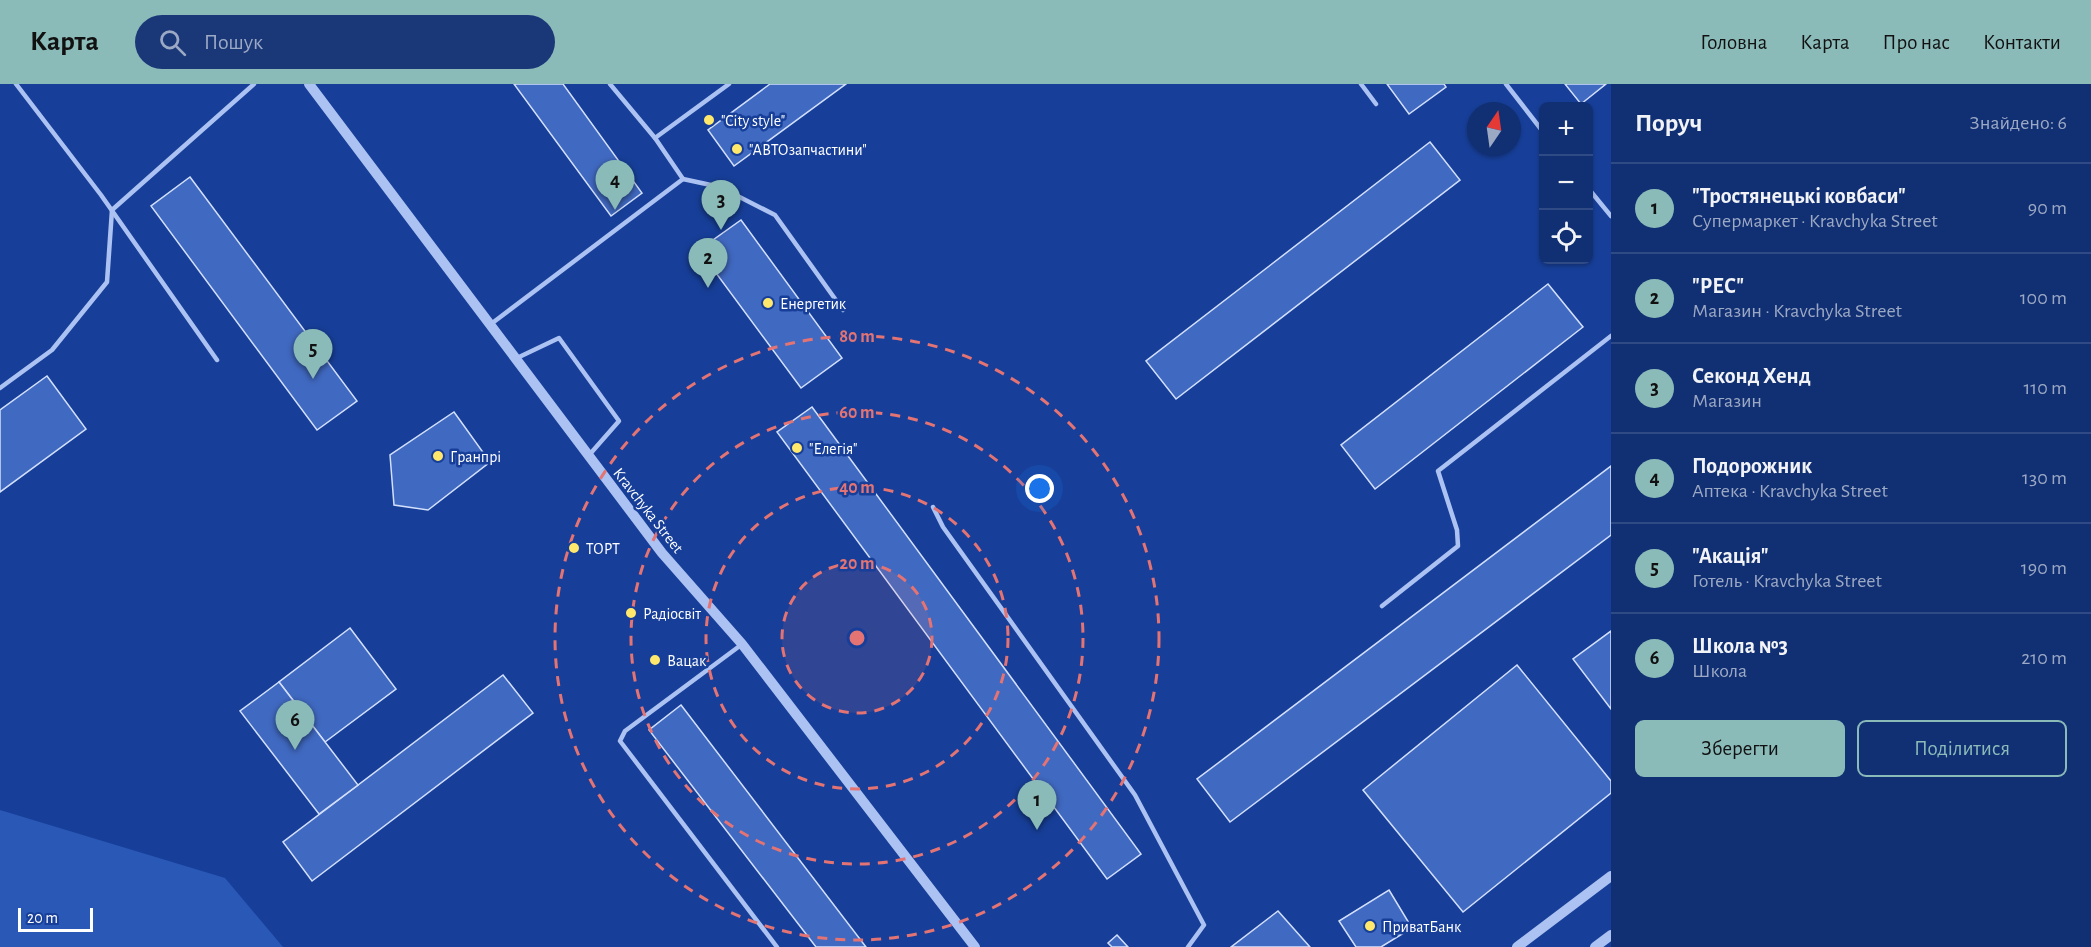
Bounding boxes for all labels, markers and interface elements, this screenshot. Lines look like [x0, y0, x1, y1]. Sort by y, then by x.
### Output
search box [135, 15, 555, 69]
icon: search [156, 26, 189, 59]
text: Карта [30, 28, 99, 56]
text: Пошук [204, 31, 263, 53]
text: Головна [1700, 32, 1767, 53]
text: Карта [1800, 32, 1850, 53]
text: Про нас [1883, 32, 1950, 53]
text: Контакти [1983, 32, 2061, 53]
north arrow [1467, 102, 1521, 156]
map controls [1539, 102, 1593, 264]
button: + [1539, 102, 1593, 156]
text: Поруч [1635, 110, 1702, 136]
marker: "City style" [702, 113, 716, 127]
place label: "City style" [721, 113, 785, 130]
text: Знайдено: 6 [1970, 113, 2067, 133]
marker: "АВТОзапчастини" [730, 142, 744, 156]
place label: "АВТОзапчастини" [749, 142, 867, 158]
button: − [1539, 156, 1593, 210]
pin: 4 [596, 160, 634, 210]
pin: 3 [702, 180, 740, 230]
text: "Тростянецькі ковбаси" [1692, 185, 1906, 207]
text: 1 [1651, 198, 1658, 218]
text: 90 m [2028, 198, 2067, 218]
button: locate [1539, 210, 1593, 264]
text: Супермаркет · Kravchyka Street [1692, 211, 1938, 231]
pin: 2 [688, 238, 728, 288]
text: "РЕС" [1692, 275, 1744, 297]
text: 2 [1650, 288, 1659, 308]
text: 100 m [2020, 288, 2067, 308]
marker: Енергетик [761, 296, 775, 310]
place label: Енергетик [780, 296, 847, 312]
text: Магазин · Kravchyka Street [1692, 301, 1902, 321]
text: 80 m [839, 328, 875, 346]
pin: 5 [294, 330, 332, 379]
text: Секонд Хенд [1692, 365, 1811, 387]
text: 3 [1650, 378, 1659, 398]
text: 110 m [2023, 378, 2067, 398]
text: Магазин [1692, 391, 1762, 411]
text: 60 m [839, 404, 875, 422]
marker: "Елегія" [790, 441, 804, 455]
place label: "Елегія" [809, 441, 857, 457]
marker: Гранпрі [431, 449, 445, 463]
place label: Гранпрі [450, 449, 501, 465]
text: Подорожник [1692, 455, 1812, 477]
street label: Kravchyka Street [609, 465, 686, 557]
text: 4 [1649, 468, 1660, 488]
text: 130 m [2022, 468, 2067, 488]
your location [1025, 474, 1054, 503]
text: 40 m [839, 479, 875, 497]
text: Аптека · Kravchyka Street [1692, 481, 1888, 501]
marker: ТОРТ [567, 541, 581, 555]
place label: ТОРТ [586, 541, 620, 557]
text: "Акація" [1692, 545, 1769, 567]
text: 20 m [839, 555, 875, 573]
text: 5 [1650, 558, 1659, 578]
text: 190 m [2021, 558, 2067, 578]
text: Готель · Kravchyka Street [1692, 571, 1882, 591]
marker: Радіосвіт [624, 606, 638, 620]
place label: Радіосвіт [643, 606, 701, 622]
centre of rings [847, 628, 867, 648]
text: Школа №3 [1692, 635, 1788, 657]
text: 6 [1650, 648, 1659, 668]
text: 210 m [2021, 648, 2067, 668]
marker: Вацак [648, 653, 662, 667]
place label: Вацак [667, 653, 707, 669]
text: Школа [1692, 661, 1747, 681]
pin: 6 [276, 700, 314, 750]
button: Зберегти [1635, 720, 1845, 777]
button: Поділитися [1857, 720, 2067, 777]
pin: 1 [1018, 780, 1056, 830]
scale bar [18, 905, 93, 932]
text: 20 m [27, 910, 58, 926]
marker: ПриватБанк [1363, 919, 1377, 933]
place label: ПриватБанк [1382, 919, 1462, 935]

